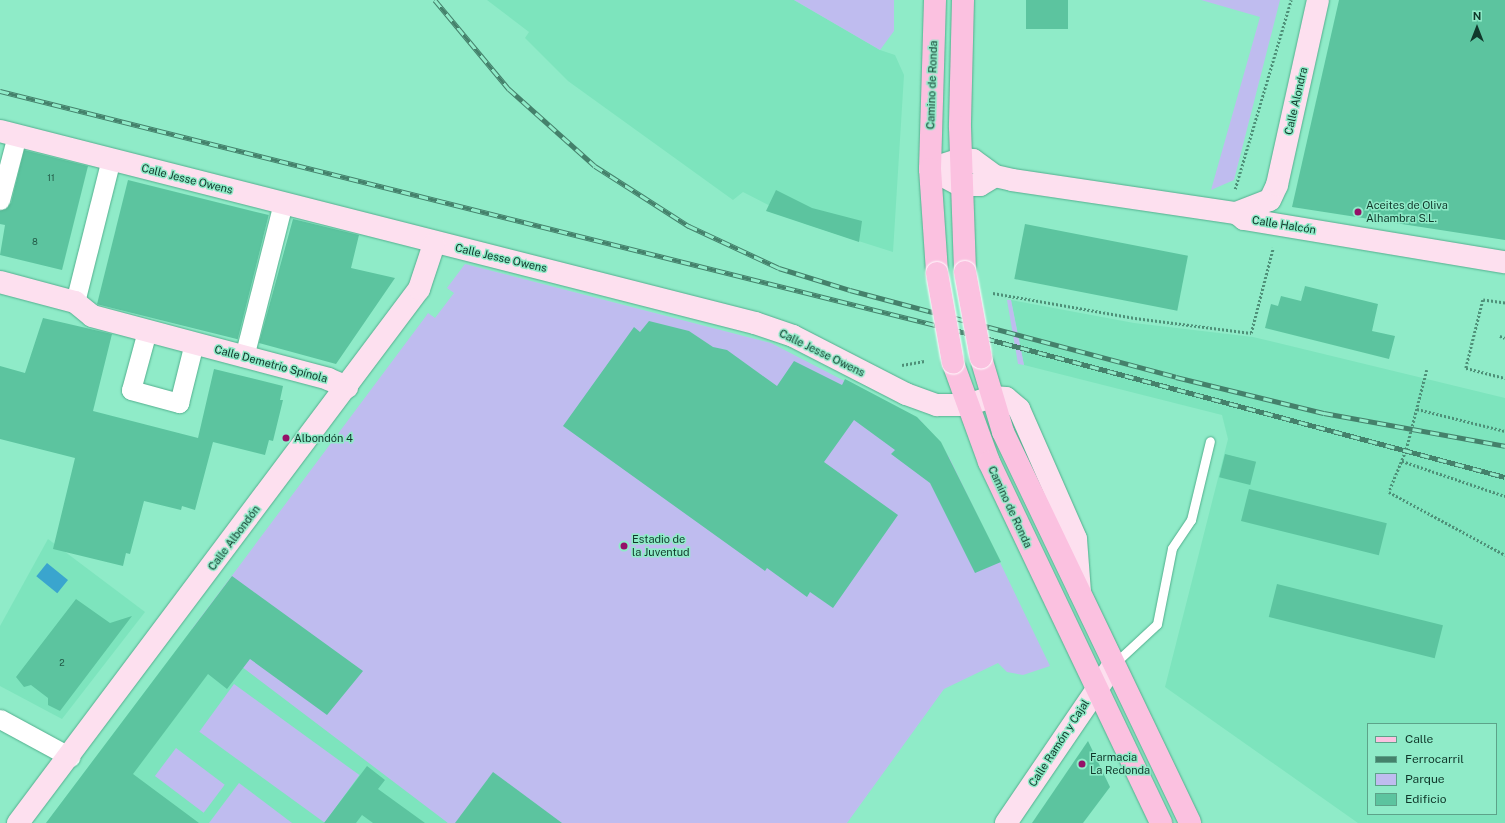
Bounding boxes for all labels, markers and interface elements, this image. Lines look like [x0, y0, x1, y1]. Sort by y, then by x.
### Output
north arrow [1457, 8, 1497, 48]
text: N [1473, 10, 1481, 22]
street label: Camino de Ronda [924, 40, 940, 130]
street label: Calle Alondra [1282, 66, 1310, 136]
street label: Calle Jesse Owens [140, 161, 234, 197]
house number: 11 [47, 173, 55, 183]
place label: Aceites de Oliva Alhambra S.L. [1366, 199, 1448, 225]
marker: Aceites de Oliva Alhambra S.L. [1353, 207, 1363, 217]
street label: Calle Halcón [1251, 213, 1317, 237]
house number: 8 [32, 237, 38, 247]
street label: Calle Jesse Owens [454, 241, 548, 275]
street label: Calle Jesse Owens [777, 327, 867, 379]
street label: Calle Demetrio Spínola [213, 343, 329, 385]
place label: Albondón 4 [294, 431, 353, 445]
marker: Albondón 4 [281, 433, 291, 443]
street label: Camino de Ronda [985, 464, 1035, 550]
street label: Calle Albondón [205, 503, 263, 573]
place label: Estadio de la Juventud [632, 533, 690, 559]
marker: Estadio de la Juventud [619, 541, 629, 551]
house number: 2 [59, 658, 65, 668]
street label: Calle Ramón y Cajal [1026, 697, 1092, 789]
legend [1367, 723, 1497, 815]
text: Calle [1405, 732, 1433, 746]
place label: Farmacia La Redonda [1090, 751, 1150, 777]
text: Ferrocarril [1405, 752, 1464, 766]
marker: Farmacia La Redonda [1077, 759, 1087, 769]
text: Parque [1405, 772, 1445, 786]
text: Edificio [1405, 792, 1447, 806]

